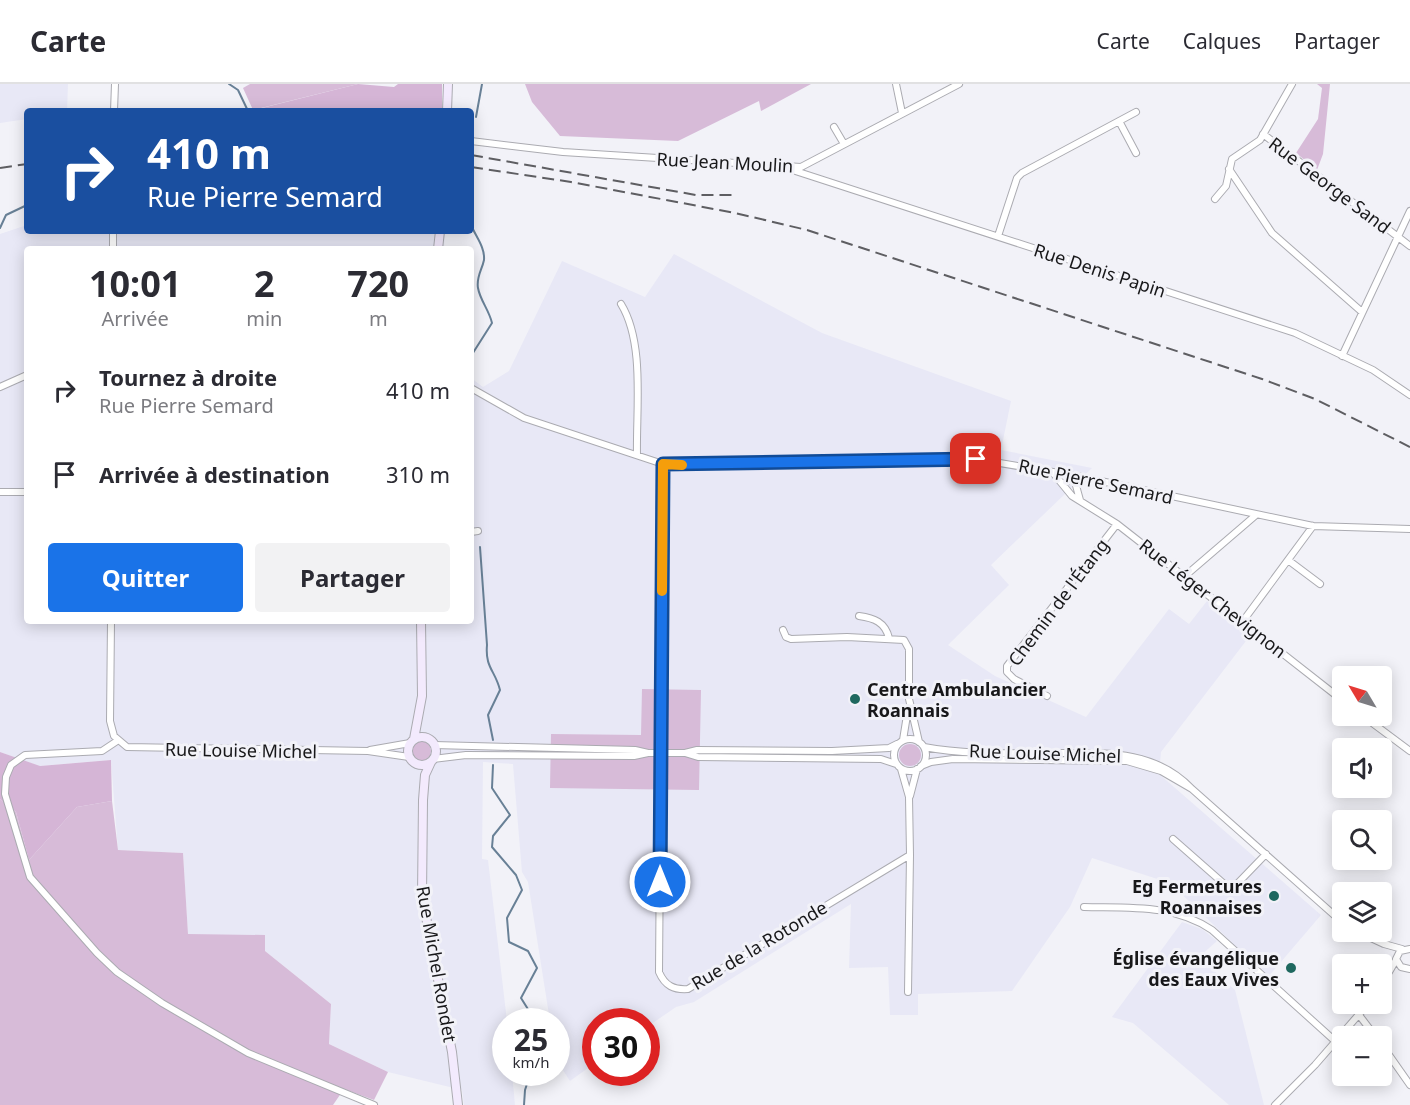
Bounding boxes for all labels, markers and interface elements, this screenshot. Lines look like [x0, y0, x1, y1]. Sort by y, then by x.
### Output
text: Carte [30, 22, 106, 60]
text: Carte [1097, 27, 1150, 55]
text: Calques [1183, 27, 1261, 55]
text: Partager [1294, 27, 1380, 55]
text: 410 m [147, 124, 271, 181]
street label: Rue George Sand [1264, 131, 1396, 239]
icon: right [48, 132, 126, 210]
street label: Rue Jean Moulin [656, 146, 794, 178]
text: Rue Pierre Semard [147, 178, 383, 215]
street label: Rue Denis Papin [1031, 237, 1169, 303]
text: 10:01 [89, 259, 181, 308]
text: 2 [254, 259, 275, 308]
text: 720 [347, 259, 409, 308]
text: Arrivée [102, 305, 169, 332]
text: min [246, 305, 282, 332]
text: m [369, 305, 388, 332]
text: Tournez à droite [99, 362, 277, 392]
icon: right [48, 374, 81, 407]
text: 410 m [386, 375, 450, 405]
text: Rue Pierre Semard [99, 392, 274, 419]
pin [950, 433, 1001, 484]
icon: arrive [959, 442, 992, 475]
street label: Rue Pierre Semard [1017, 453, 1175, 509]
icon: arrive [48, 458, 81, 491]
text: Arrivée à destination [99, 459, 330, 489]
text: 310 m [386, 459, 450, 489]
street label: Rue Léger Chevignon [1135, 533, 1291, 663]
street label: Chemin de l'Étang [1002, 534, 1114, 670]
button: Quitter [48, 543, 243, 612]
button: Partager [255, 543, 450, 612]
north arrow [1332, 666, 1392, 726]
map controls [1332, 666, 1392, 1086]
place label: Centre Ambulancier Roannais [867, 677, 1046, 722]
marker: Centre Ambulancier Roannais [848, 692, 862, 706]
street label: Rue Louise Michel [165, 737, 317, 763]
street label: Rue Louise Michel [969, 738, 1121, 768]
button: sound [1332, 738, 1392, 798]
button: search [1332, 810, 1392, 870]
position arrow [628, 850, 692, 914]
place label: Eg Fermetures Roannaises [1132, 874, 1262, 919]
button: layers [1332, 882, 1392, 942]
street label: Rue Michel Rondet [411, 884, 463, 1045]
marker: Eg Fermetures Roannaises [1267, 889, 1281, 903]
street label: Rue de la Rotonde [687, 895, 831, 995]
place label: Église évangélique des Eaux Vives [1113, 946, 1279, 991]
button: + [1332, 954, 1392, 1014]
marker: Église évangélique des Eaux Vives [1284, 961, 1298, 975]
speed limit sign: 30 [582, 1008, 660, 1086]
text: 25 [514, 1019, 548, 1060]
button: − [1332, 1026, 1392, 1086]
text: km/h [513, 1052, 549, 1072]

